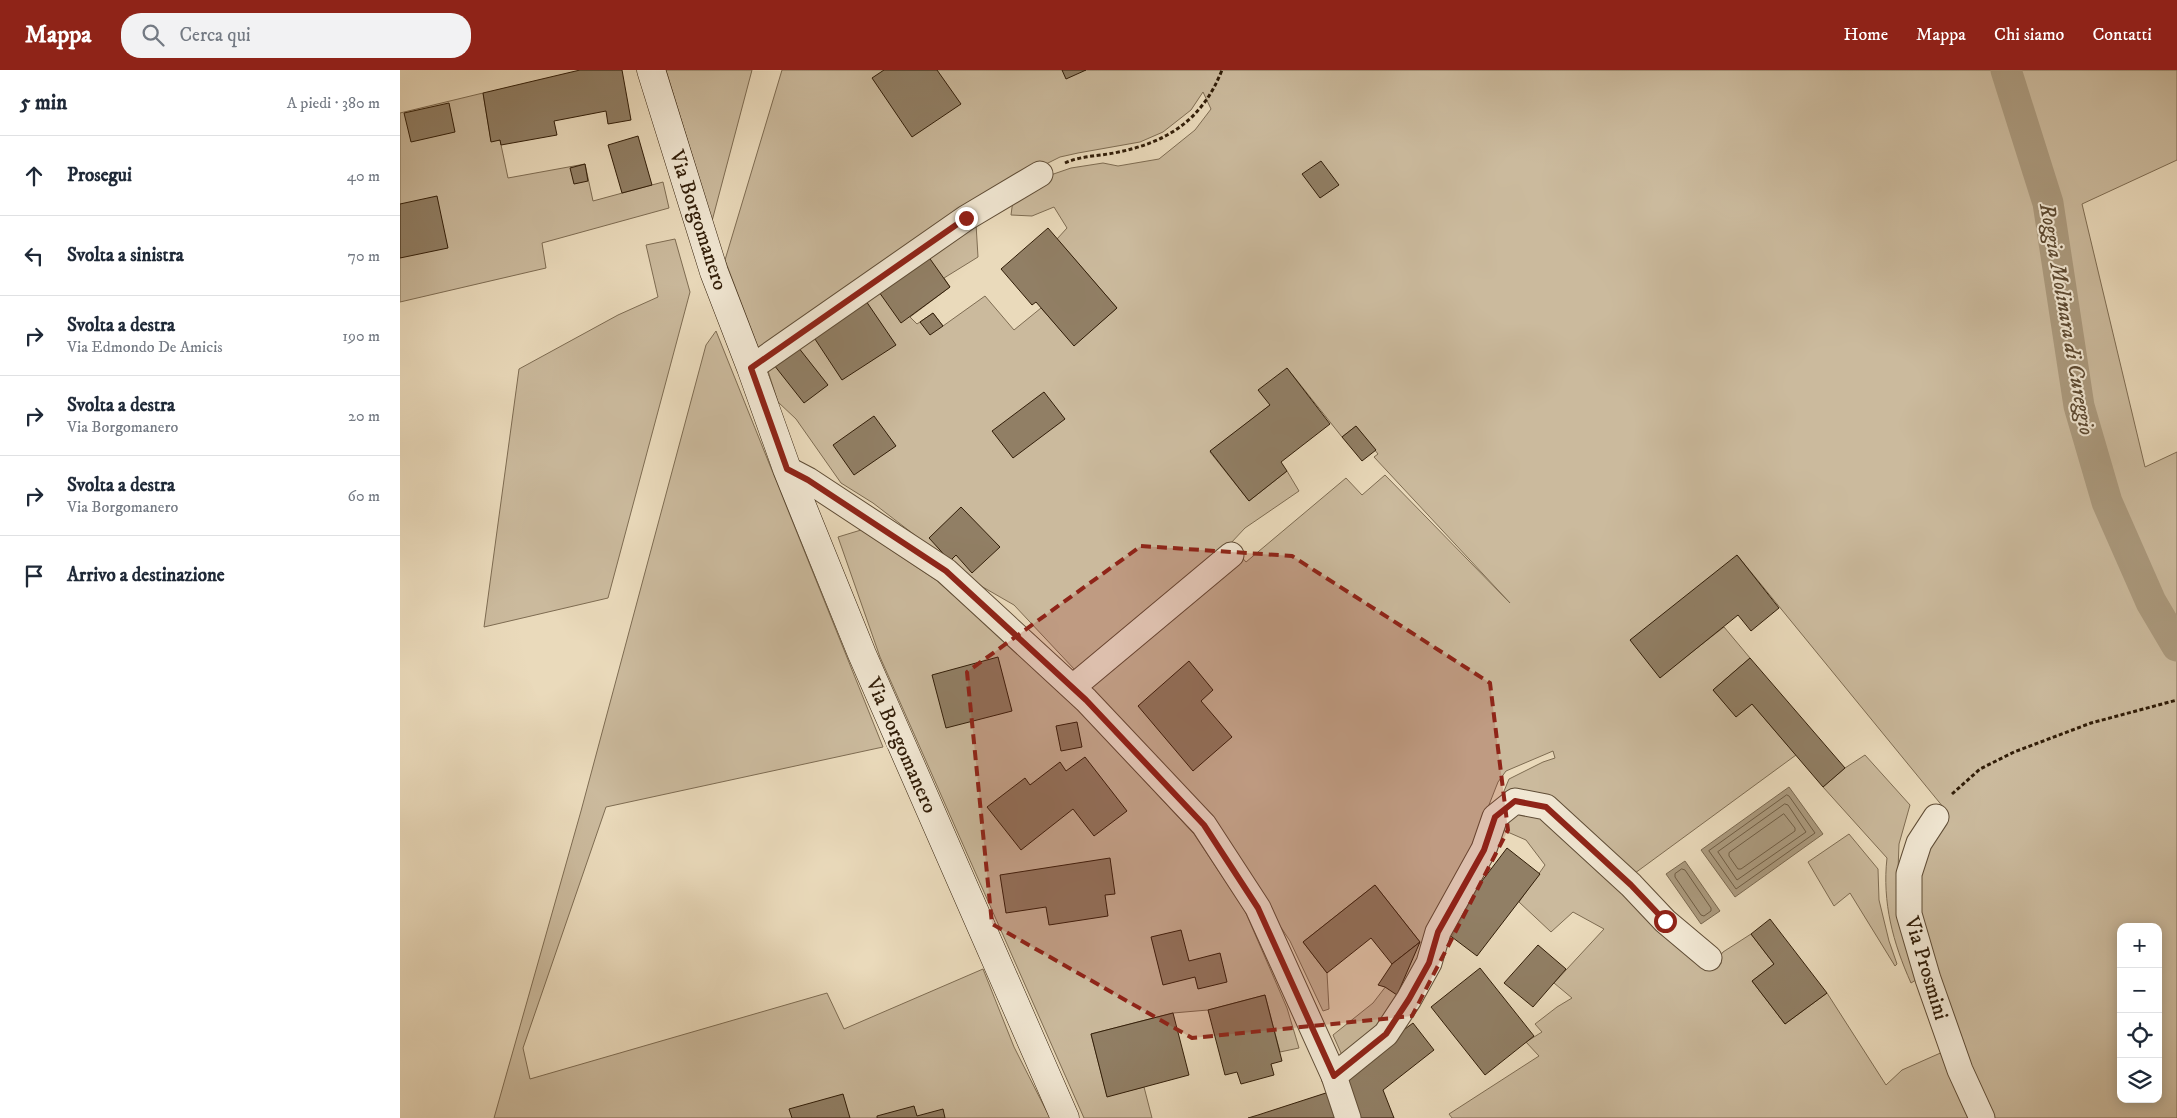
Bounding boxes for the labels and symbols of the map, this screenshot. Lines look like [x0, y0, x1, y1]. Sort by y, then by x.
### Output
street label: Via Borgomanero [663, 146, 733, 294]
water label: Roggia Molinara di Cureggio [2033, 200, 2100, 437]
route end [955, 207, 978, 230]
street label: Via Borgomanero [859, 673, 943, 817]
route start [1654, 910, 1677, 933]
street label: Via Prosmini [1898, 912, 1954, 1023]

